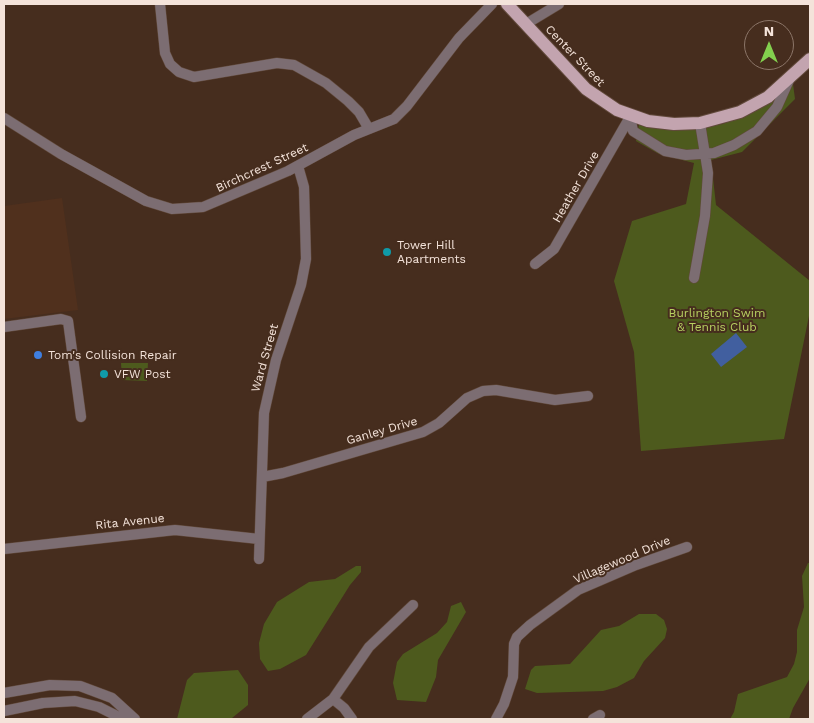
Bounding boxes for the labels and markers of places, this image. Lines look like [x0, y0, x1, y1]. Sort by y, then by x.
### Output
place label: Tower Hill Apartments [397, 238, 466, 266]
marker: Tower Hill Apartments [381, 246, 393, 258]
place label: Tom's Collision Repair [48, 348, 177, 362]
marker: Tom's Collision Repair [32, 349, 44, 361]
place label: VFW Post [114, 367, 170, 381]
marker: VFW Post [98, 368, 110, 380]

